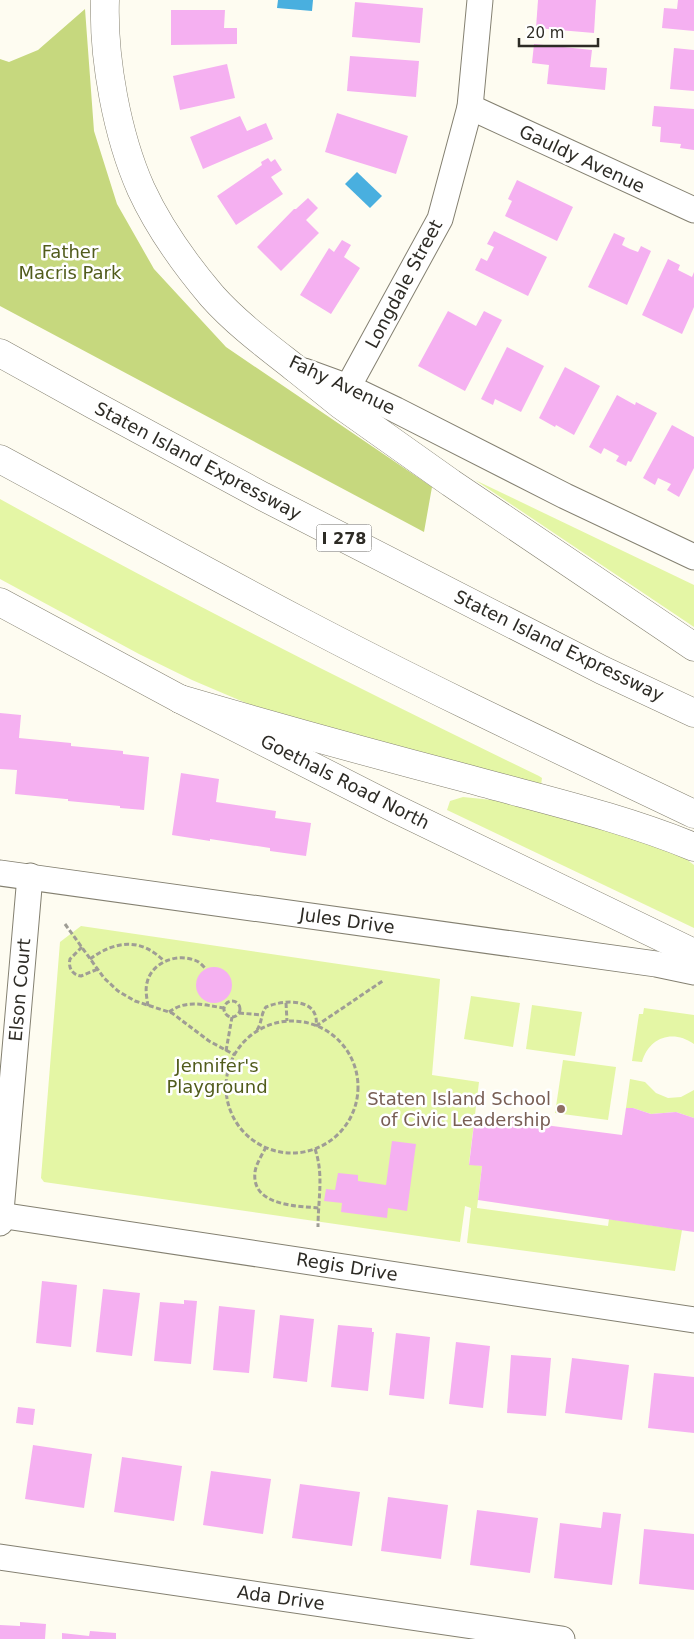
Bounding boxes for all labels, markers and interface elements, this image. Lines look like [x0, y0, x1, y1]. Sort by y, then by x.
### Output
scale bar [519, 15, 598, 47]
text: 20 m [526, 24, 564, 42]
street label: Gauldy Avenue [516, 120, 648, 197]
street label: Longdale Street [361, 216, 446, 352]
park label: Father Macris Park [19, 241, 122, 283]
street label: Fahy Avenue [286, 351, 398, 418]
street label: Staten Island Expressway [91, 397, 305, 524]
road number: I 278 [316, 524, 372, 552]
street label: Staten Island Expressway [451, 586, 668, 706]
street label: Goethals Road North [257, 730, 433, 833]
street label: Jules Drive [297, 903, 396, 938]
street label: Elson Court [5, 938, 34, 1042]
park label: Jennifer's Playground [166, 1055, 268, 1097]
place label: Staten Island School of Civic Leadership [367, 1088, 551, 1130]
marker: Staten Island School of Civic Leadership [555, 1103, 567, 1115]
street label: Regis Drive [295, 1248, 399, 1285]
street label: Ada Drive [236, 1581, 326, 1614]

